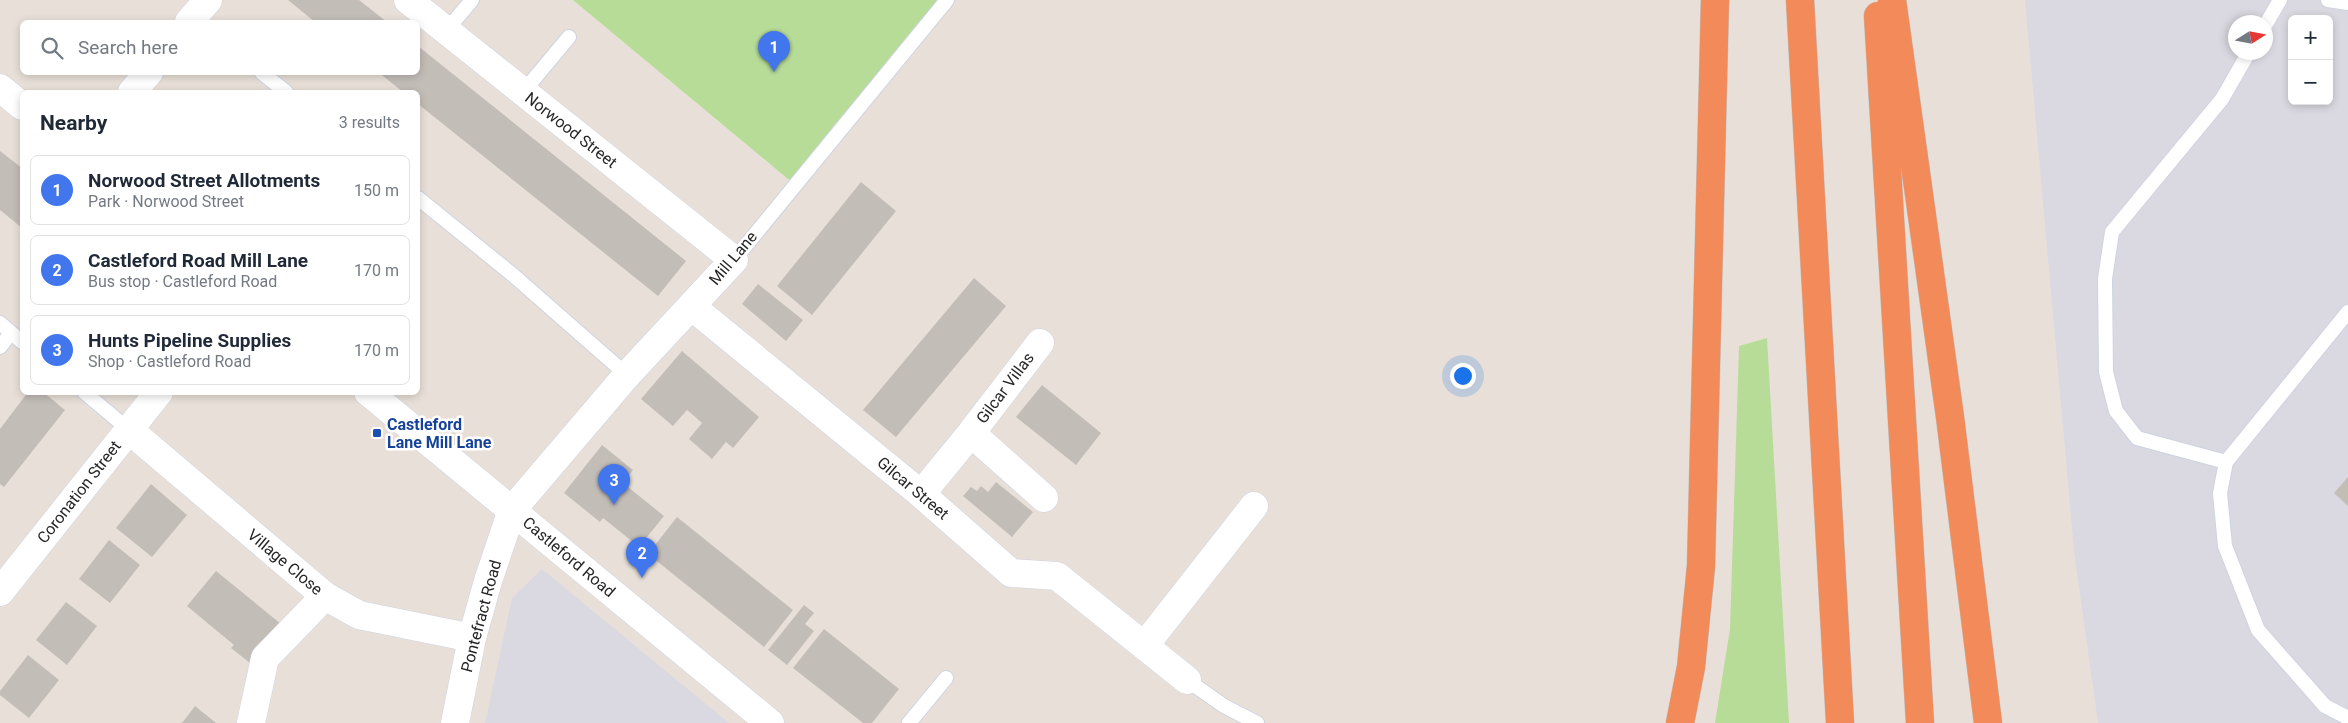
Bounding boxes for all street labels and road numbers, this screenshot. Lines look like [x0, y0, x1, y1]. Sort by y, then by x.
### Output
street label: Norwood Street [521, 88, 621, 172]
street label: Mill Lane [705, 227, 761, 289]
street label: Gilcar Villas [972, 349, 1038, 427]
street label: Coronation Street [33, 437, 125, 547]
street label: Gilcar Street [873, 453, 953, 523]
street label: Castleford Road [519, 513, 619, 601]
street label: Village Close [244, 525, 326, 599]
street label: Pontefract Road [457, 558, 505, 674]

